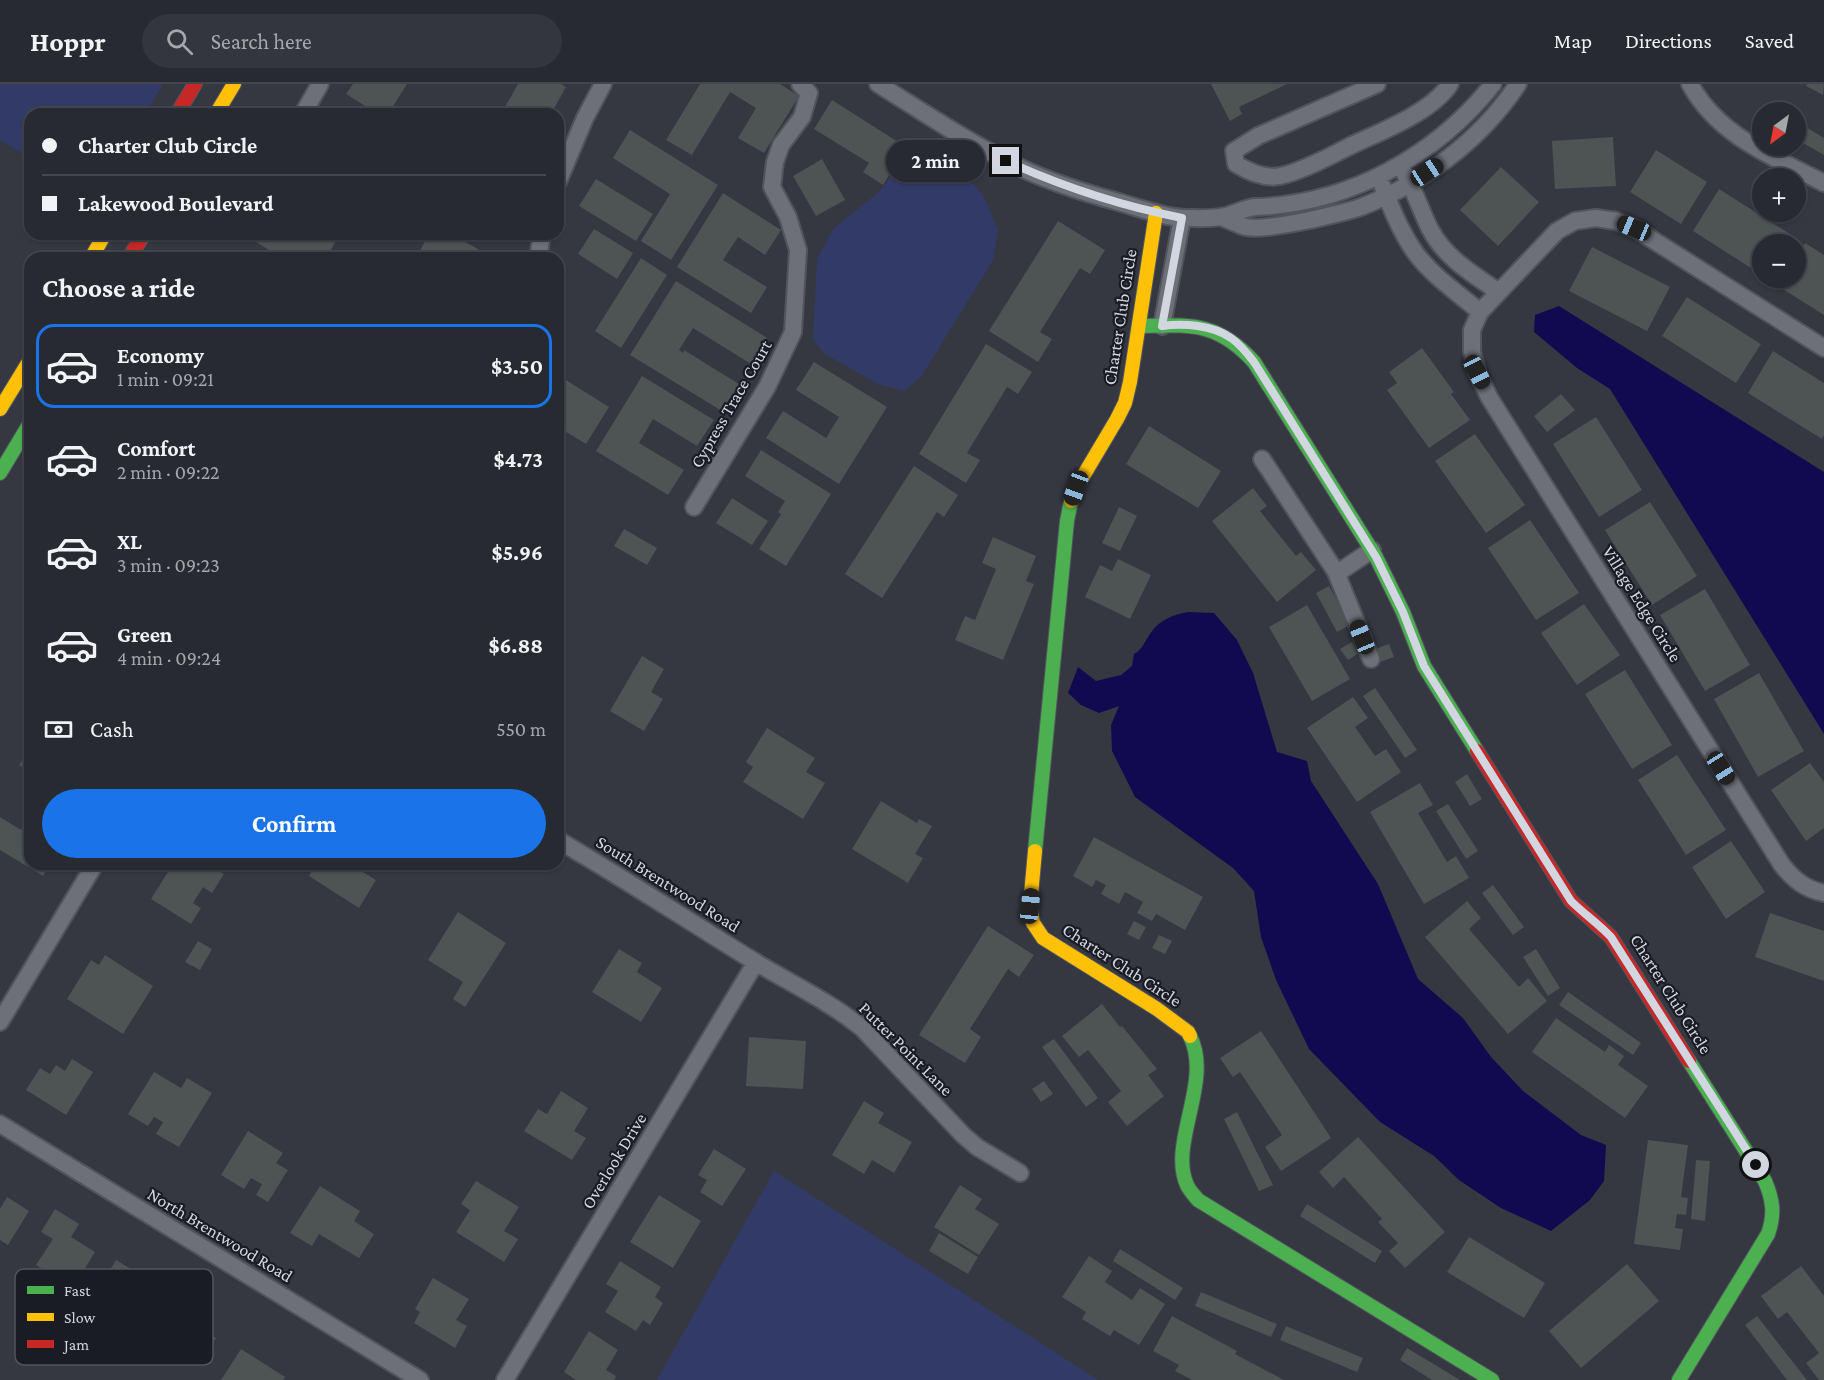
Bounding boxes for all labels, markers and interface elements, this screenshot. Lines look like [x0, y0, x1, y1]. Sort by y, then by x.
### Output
search box [142, 14, 562, 68]
icon: search [163, 25, 196, 58]
text: Hoppr [30, 26, 106, 57]
text: Search here [211, 29, 312, 54]
text: Map [1554, 29, 1592, 53]
text: Directions [1625, 29, 1712, 53]
text: Saved [1745, 29, 1794, 53]
north arrow [1752, 102, 1806, 156]
map controls [1752, 102, 1806, 288]
text: Charter Club Circle [78, 133, 257, 158]
callout: 2 min [886, 140, 985, 182]
route end [992, 147, 1019, 174]
text: 2 min [911, 150, 960, 172]
car [1407, 155, 1447, 189]
button: + [1752, 168, 1806, 222]
text: Lakewood Boulevard [78, 191, 273, 216]
car [1614, 213, 1654, 243]
button: − [1752, 234, 1806, 288]
street label: Charter Club Circle [1099, 247, 1141, 386]
text: Choose a ride [42, 273, 195, 303]
street label: Cypress Trace Court [686, 336, 776, 471]
icon: car [45, 339, 99, 393]
text: Economy [117, 343, 204, 368]
car [1461, 352, 1493, 392]
text: $3.50 [491, 354, 543, 379]
text: 1 min · 09:21 [117, 368, 214, 390]
icon: car [45, 432, 99, 486]
text: Comfort [117, 436, 195, 461]
text: $4.73 [493, 447, 543, 472]
text: 2 min · 09:22 [117, 461, 220, 483]
car [1061, 468, 1091, 508]
icon: car [45, 525, 99, 579]
text: XL [117, 529, 142, 554]
text: $5.96 [491, 540, 543, 565]
street label: Village Edge Circle [1598, 542, 1686, 666]
text: 3 min · 09:23 [117, 554, 220, 576]
car [1347, 617, 1377, 657]
icon: car [45, 618, 99, 672]
text: Green [117, 622, 173, 647]
text: $6.88 [488, 633, 543, 658]
text: 4 min · 09:24 [117, 647, 221, 669]
icon: cash [42, 713, 75, 746]
text: Cash [90, 717, 134, 742]
text: 550 m [496, 718, 546, 740]
car [1704, 748, 1738, 788]
button: Confirm [42, 789, 546, 858]
street label: South Brentwood Road [593, 832, 744, 937]
car [1019, 887, 1041, 925]
street label: Charter Club Circle [1059, 919, 1185, 1011]
street label: Charter Club Circle [1626, 930, 1716, 1058]
street label: Putter Point Lane [855, 998, 957, 1100]
street label: Overlook Drive [578, 1109, 650, 1212]
route start [1742, 1151, 1769, 1178]
street label: North Brentwood Road [144, 1184, 297, 1286]
legend [15, 1269, 213, 1365]
text: Fast [64, 1282, 91, 1299]
text: Slow [64, 1309, 96, 1326]
text: Jam [62, 1336, 89, 1354]

